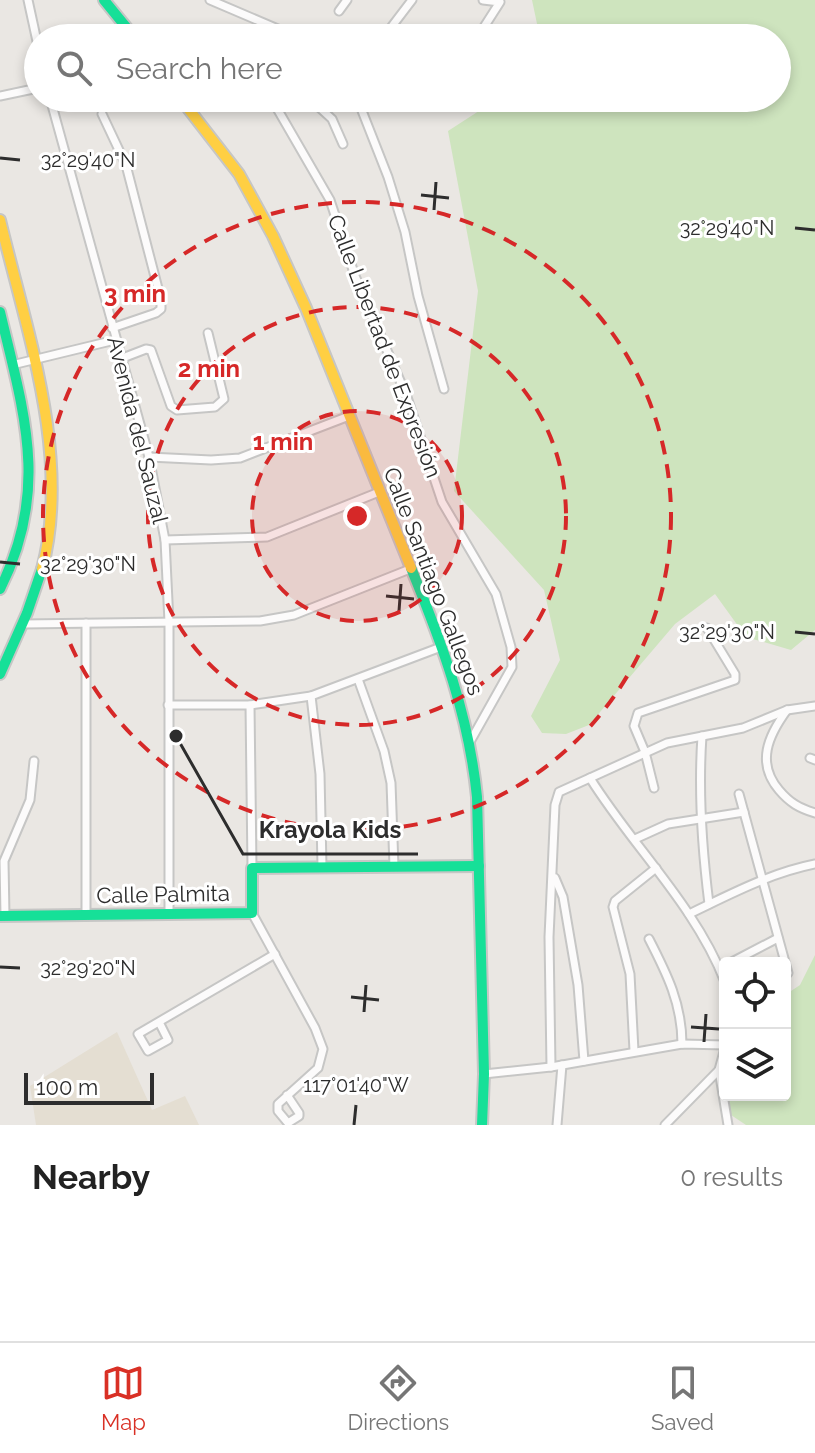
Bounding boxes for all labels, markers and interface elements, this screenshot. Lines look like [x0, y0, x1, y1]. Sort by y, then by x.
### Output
search box [24, 24, 791, 112]
icon: search [52, 46, 96, 90]
text: Search here [116, 51, 283, 86]
text: 32°29'40"N [41, 148, 135, 172]
street label: Calle Libertad de Expresión [323, 211, 447, 481]
text: 32°29'40"N [680, 216, 774, 240]
text: 3 min [104, 279, 166, 308]
street label: Avenida del Sauzal [102, 334, 174, 526]
text: 2 min [178, 354, 240, 383]
text: 1 min [253, 427, 313, 456]
street label: Calle Santiago Gallegos [378, 463, 490, 699]
centre of rings [343, 502, 371, 530]
text: 32°29'30"N [40, 552, 136, 576]
text: 32°29'30"N [679, 620, 775, 644]
callout: Krayola Kids [243, 806, 418, 854]
text: Krayola Kids [259, 815, 401, 844]
street label: Calle Palmita [96, 880, 230, 908]
text: 32°29'20"N [40, 956, 136, 980]
map controls [719, 957, 791, 1101]
button: locate [719, 957, 791, 1029]
button: layers [719, 1029, 791, 1101]
scale bar [24, 1069, 154, 1105]
text: 117°01'40"W [303, 1073, 409, 1097]
text: 100 m [36, 1074, 98, 1100]
text: Nearby [32, 1157, 150, 1197]
text: 0 results [680, 1162, 783, 1192]
tab: Map [101, 1361, 146, 1435]
tab: Directions [348, 1361, 449, 1435]
tab: Saved [651, 1361, 714, 1435]

